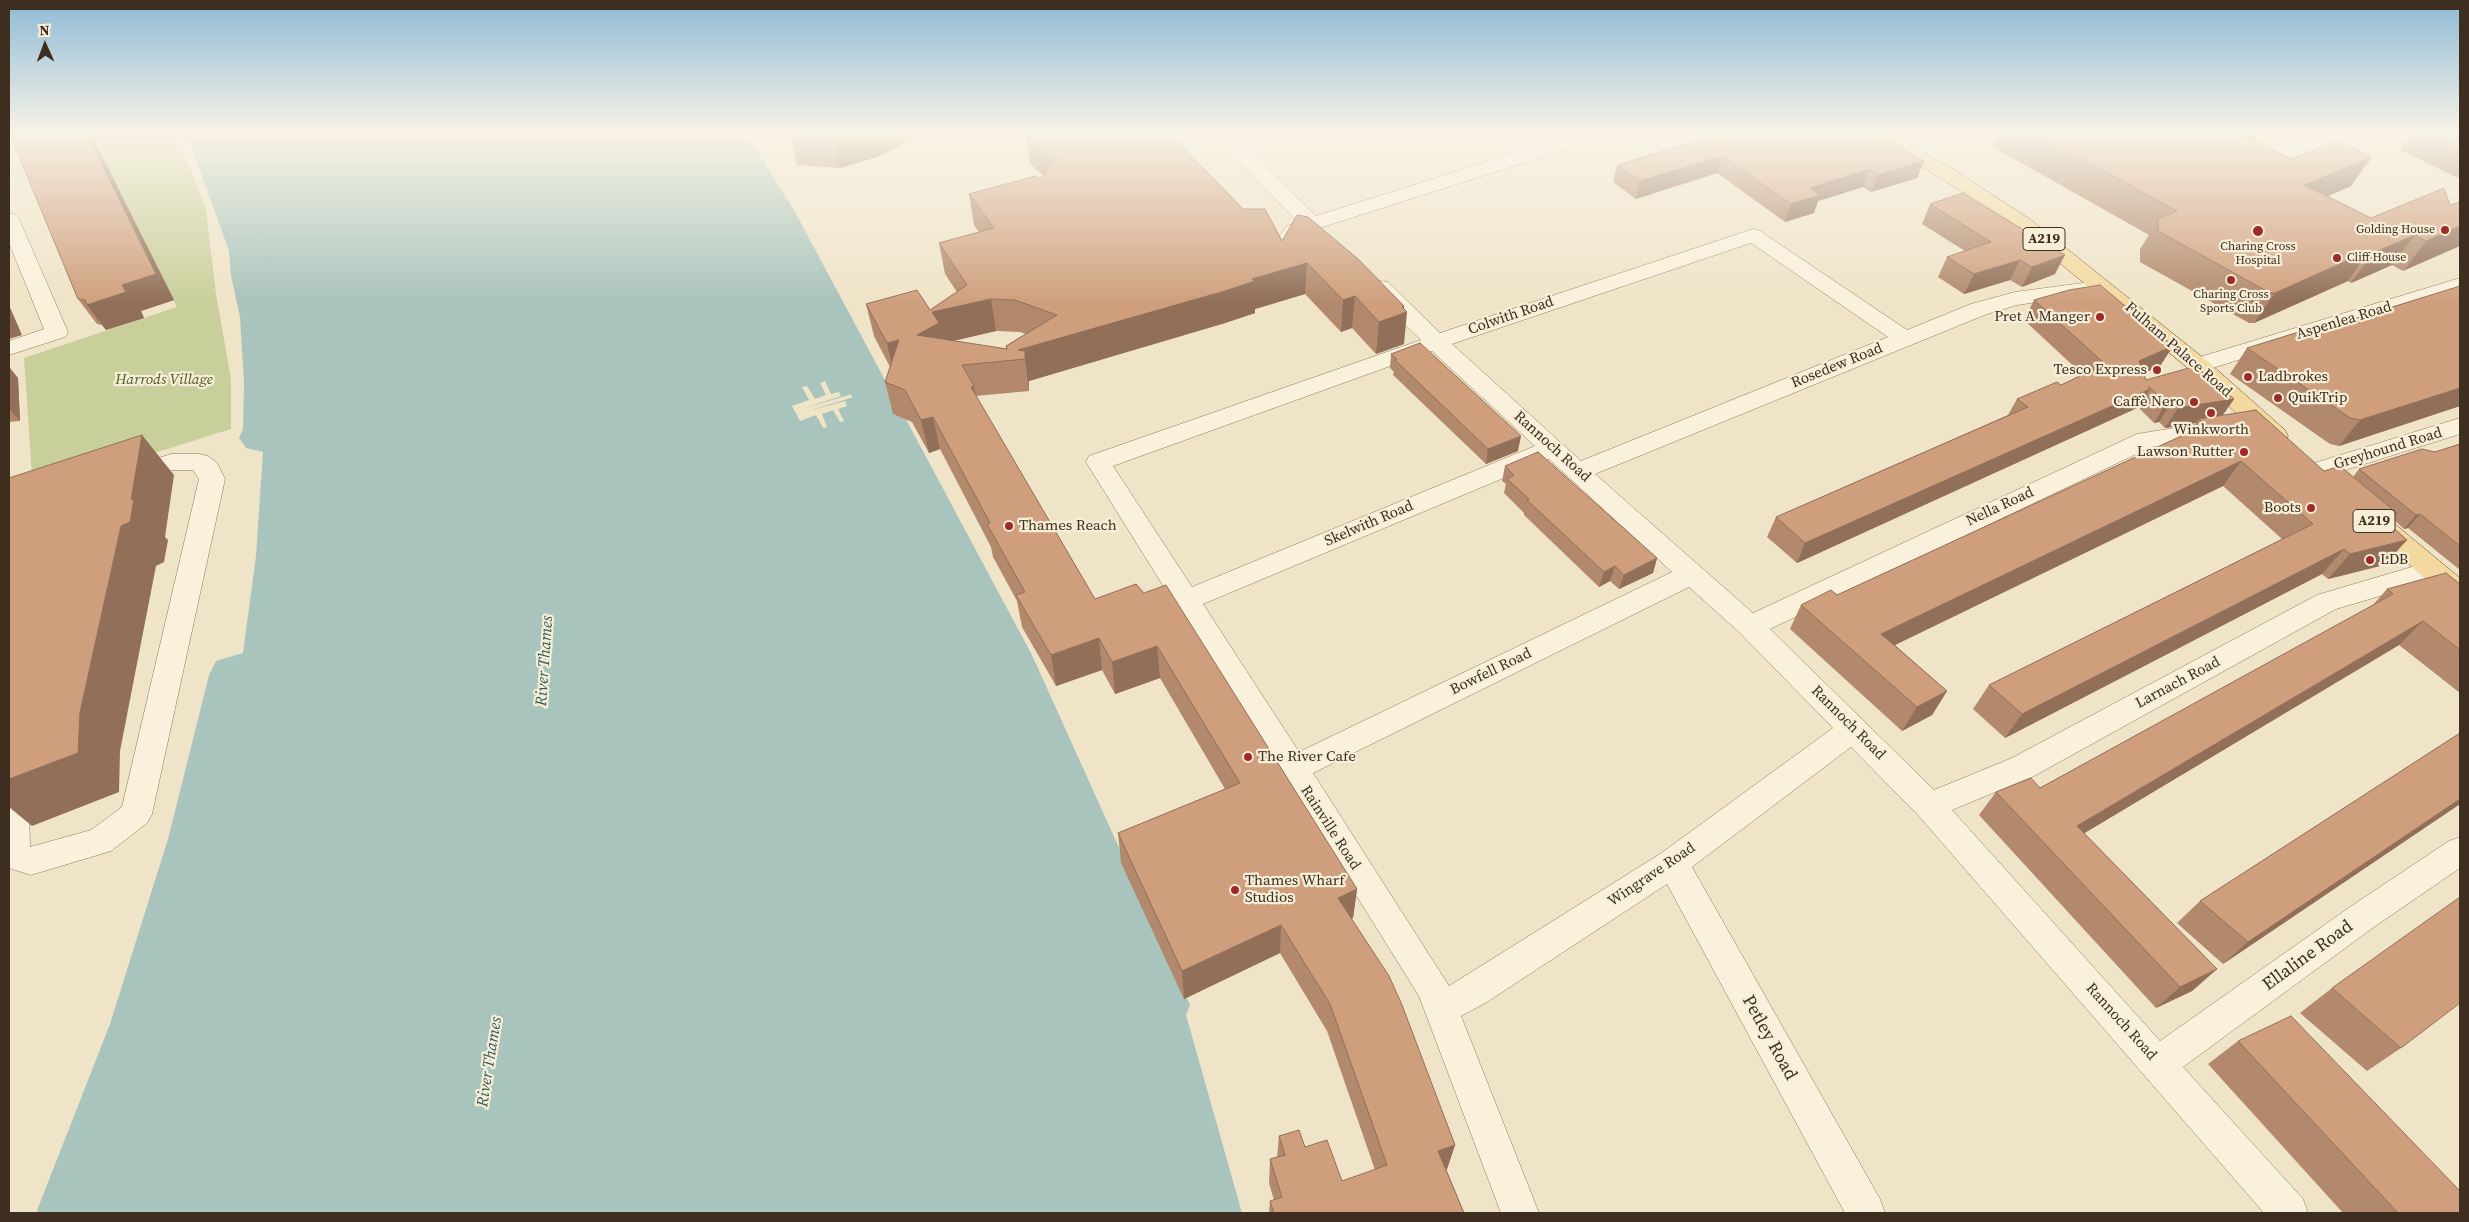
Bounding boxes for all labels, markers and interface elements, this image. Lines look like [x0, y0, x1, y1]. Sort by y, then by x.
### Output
north arrow [20, 20, 70, 70]
text: N [39, 20, 50, 40]
place label: Golding House [2356, 223, 2435, 237]
marker: Charing Cross Hospital [2251, 224, 2265, 238]
marker: Golding House [2439, 224, 2451, 236]
road number: A219 [2023, 228, 2065, 250]
place label: Charing Cross Hospital [2220, 240, 2296, 268]
place label: Cliff House [2347, 251, 2406, 265]
marker: Cliff House [2331, 252, 2343, 264]
marker: Charing Cross Sports Club [2225, 274, 2237, 286]
place label: Charing Cross Sports Club [2193, 288, 2269, 316]
street label: Colwith Road [1466, 293, 1556, 339]
street label: Aspenlea Road [2294, 298, 2394, 344]
street label: Fulham Palace Road [2121, 299, 2235, 401]
place label: Pret A Manger [1994, 308, 2090, 326]
marker: Pret A Manger [2094, 311, 2106, 323]
street label: Rosedew Road [1789, 339, 1885, 393]
place label: Tesco Express [2054, 361, 2147, 379]
marker: Tesco Express [2151, 364, 2163, 376]
place label: Ladbrokes [2258, 368, 2328, 386]
park label: Harrods Village [115, 371, 213, 389]
marker: Ladbrokes [2242, 371, 2254, 383]
place label: QuikTrip [2288, 389, 2347, 407]
marker: QuikTrip [2272, 392, 2284, 404]
place label: Caffè Nero [2113, 393, 2184, 411]
marker: Caffè Nero [2188, 396, 2200, 408]
marker: Winkworth [2205, 407, 2217, 419]
street label: Rannoch Road [1510, 408, 1594, 486]
place label: Winkworth [2173, 421, 2249, 439]
street label: Greyhound Road [2332, 424, 2444, 474]
place label: Lawson Rutter [2137, 443, 2234, 461]
marker: Lawson Rutter [2238, 446, 2250, 458]
street label: Nella Road [1963, 484, 2037, 530]
street label: Skelwith Road [1322, 497, 1416, 551]
place label: Boots [2264, 499, 2301, 517]
marker: Boots [2305, 502, 2317, 514]
road number: A219 [2353, 510, 2395, 532]
place label: Thames Reach [1019, 517, 1117, 535]
marker: Thames Reach [1003, 520, 1015, 532]
place label: LDB [2380, 551, 2408, 569]
marker: LDB [2364, 554, 2376, 566]
water label: River Thames [532, 615, 558, 707]
street label: Bowfell Road [1447, 645, 1535, 699]
street label: Larnach Road [2133, 653, 2223, 713]
street label: Rannoch Road [1807, 682, 1889, 764]
place label: The River Cafe [1258, 748, 1356, 766]
marker: The River Cafe [1242, 751, 1254, 763]
street label: Rainville Road [1296, 783, 1364, 873]
street label: Wingrave Road [1605, 839, 1699, 911]
place label: Thames Wharf Studios [1245, 872, 1344, 907]
marker: Thames Wharf Studios [1229, 884, 1241, 896]
street label: Ellaline Road [2259, 916, 2357, 996]
street label: Rannoch Road [2082, 980, 2160, 1064]
street label: Petley Road [1737, 992, 1801, 1084]
water label: River Thames [473, 1016, 507, 1108]

